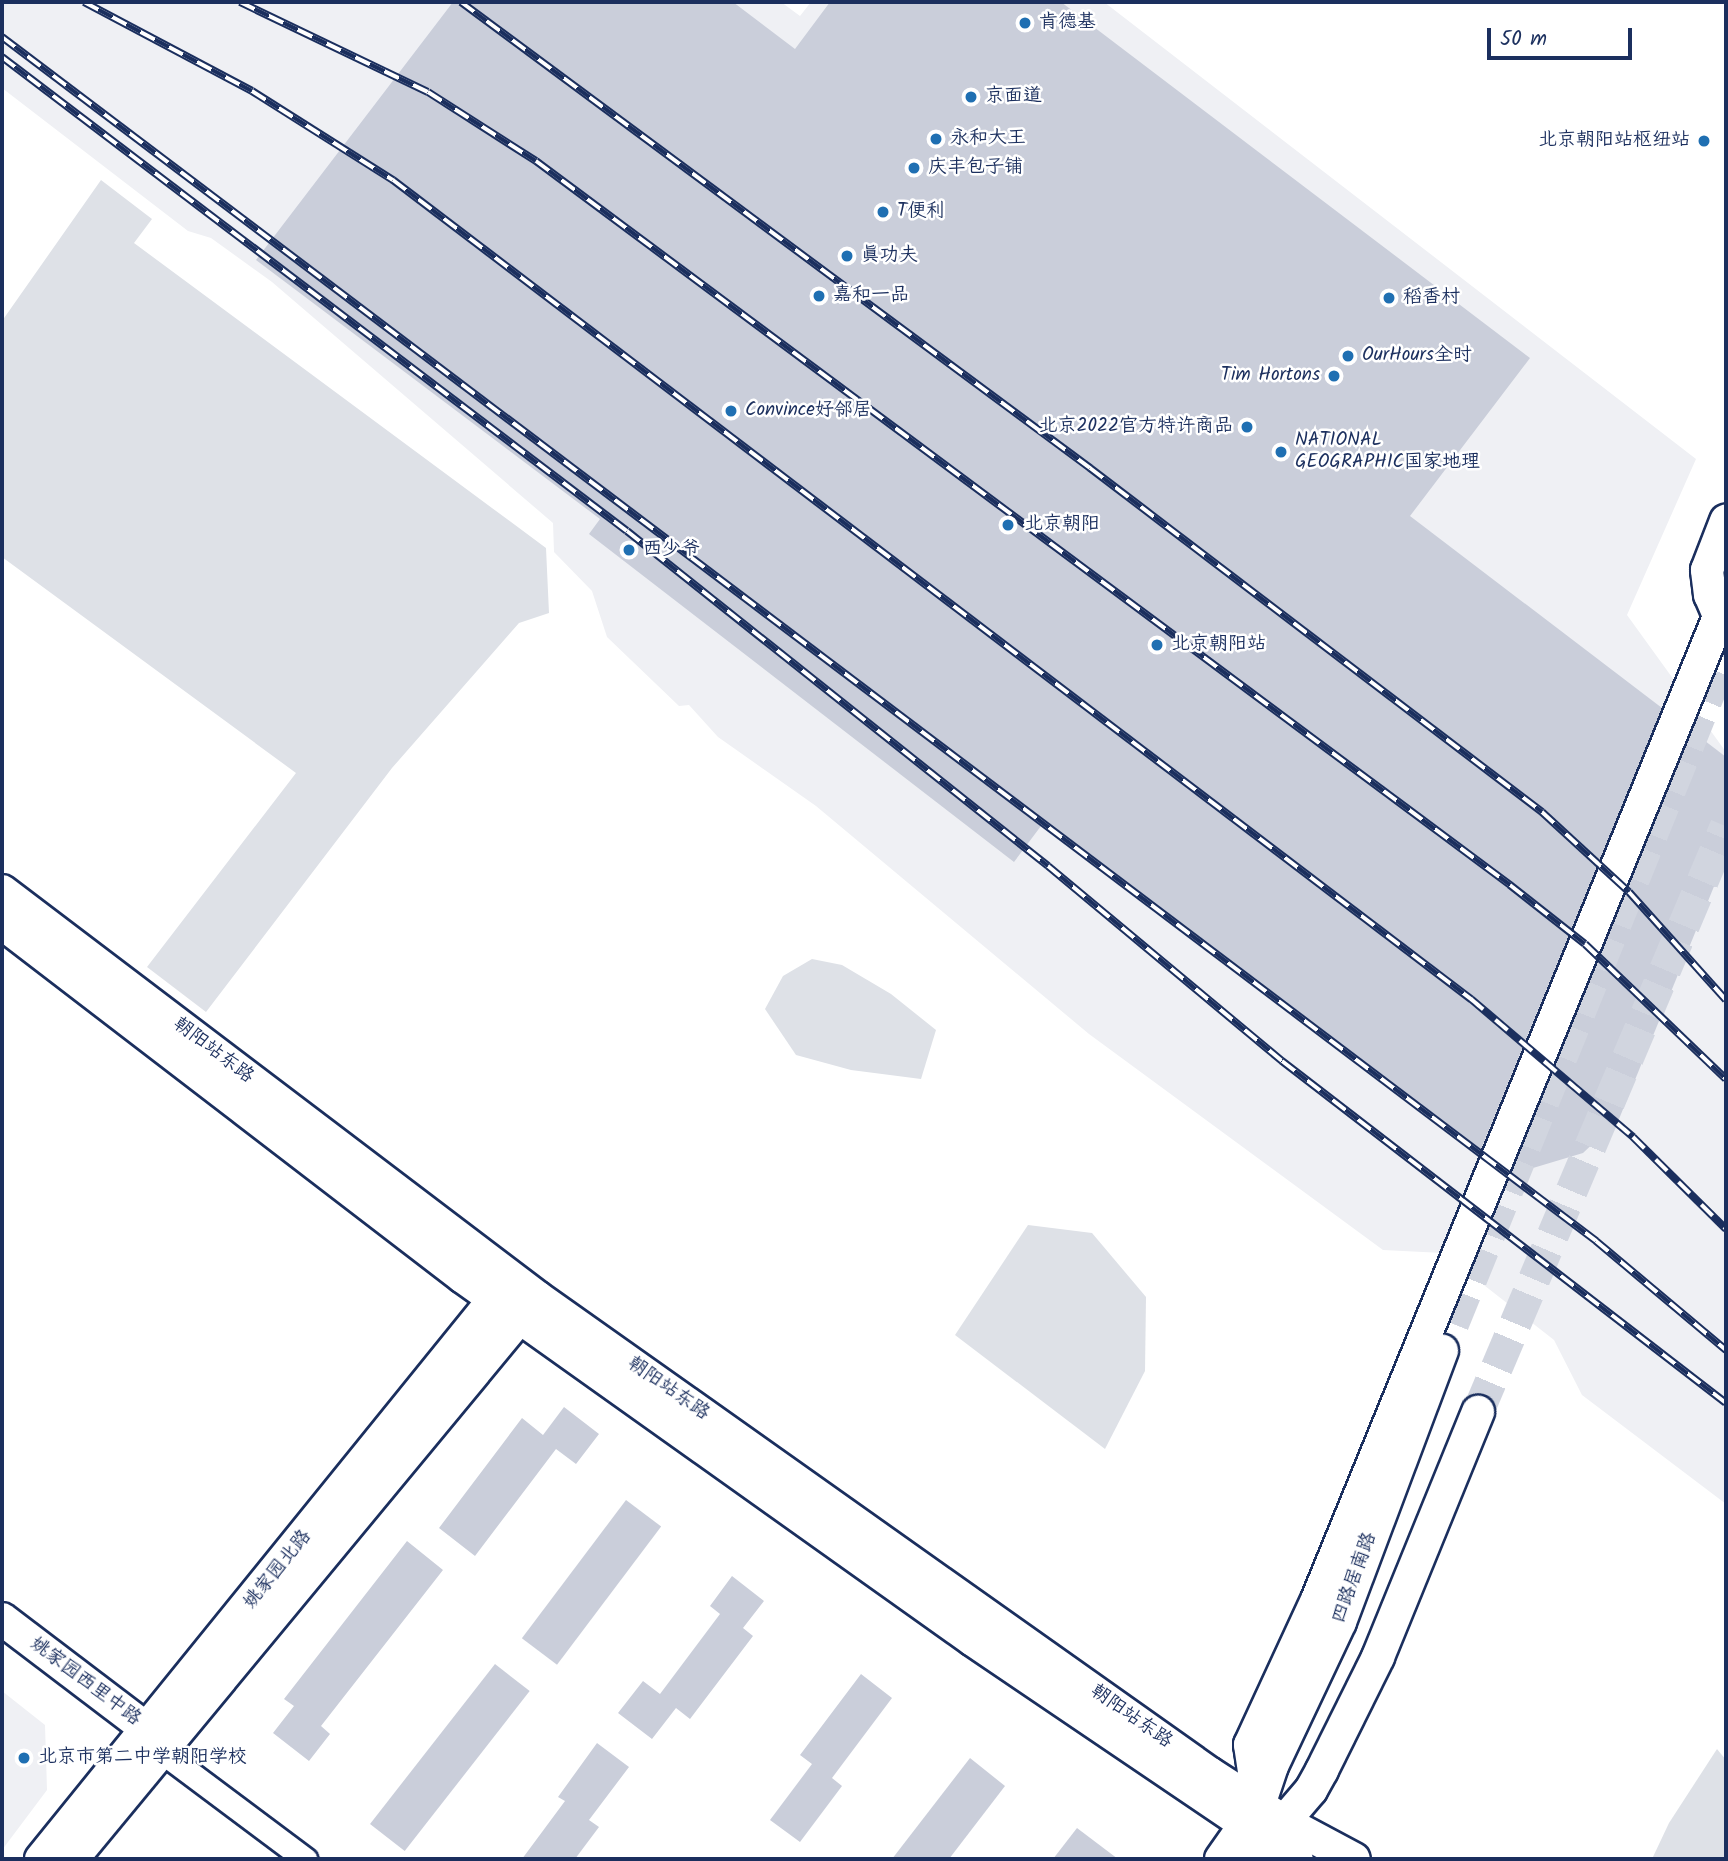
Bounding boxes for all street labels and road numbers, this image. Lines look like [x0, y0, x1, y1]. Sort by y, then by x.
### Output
street label: 朝阳站东路 [168, 1013, 258, 1089]
street label: 朝阳站东路 [623, 1352, 713, 1426]
street label: 姚家园北路 [239, 1526, 317, 1614]
street label: 四路居南路 [1328, 1529, 1382, 1627]
street label: 姚家园西里中路 [25, 1633, 145, 1731]
street label: 朝阳站东路 [1086, 1680, 1176, 1754]

